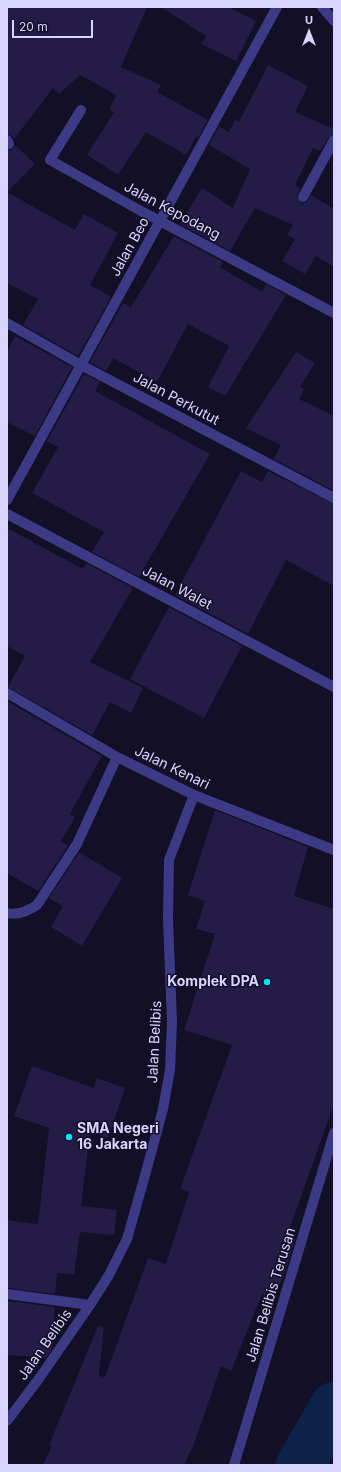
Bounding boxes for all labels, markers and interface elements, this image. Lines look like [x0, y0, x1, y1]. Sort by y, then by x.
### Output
scale bar [14, 12, 95, 38]
north arrow [289, 12, 329, 52]
text: U [305, 13, 313, 27]
text: 20 m [19, 19, 48, 34]
street label: Jalan Kepodang [121, 179, 223, 243]
street label: Jalan Beo [107, 214, 153, 280]
street label: Jalan Perkutut [130, 369, 222, 429]
street label: Jalan Walet [139, 563, 215, 613]
street label: Jalan Kenari [132, 743, 212, 793]
place label: Komplek DPA [167, 974, 259, 990]
marker: Komplek DPA [262, 977, 272, 987]
street label: Jalan Belibis [144, 1000, 166, 1084]
place label: SMA Negeri 16 Jakarta [77, 1121, 159, 1154]
marker: SMA Negeri 16 Jakarta [64, 1132, 74, 1142]
street label: Jalan Belibis Terusan [243, 1226, 299, 1364]
street label: Jalan Belibis [14, 1306, 76, 1384]

